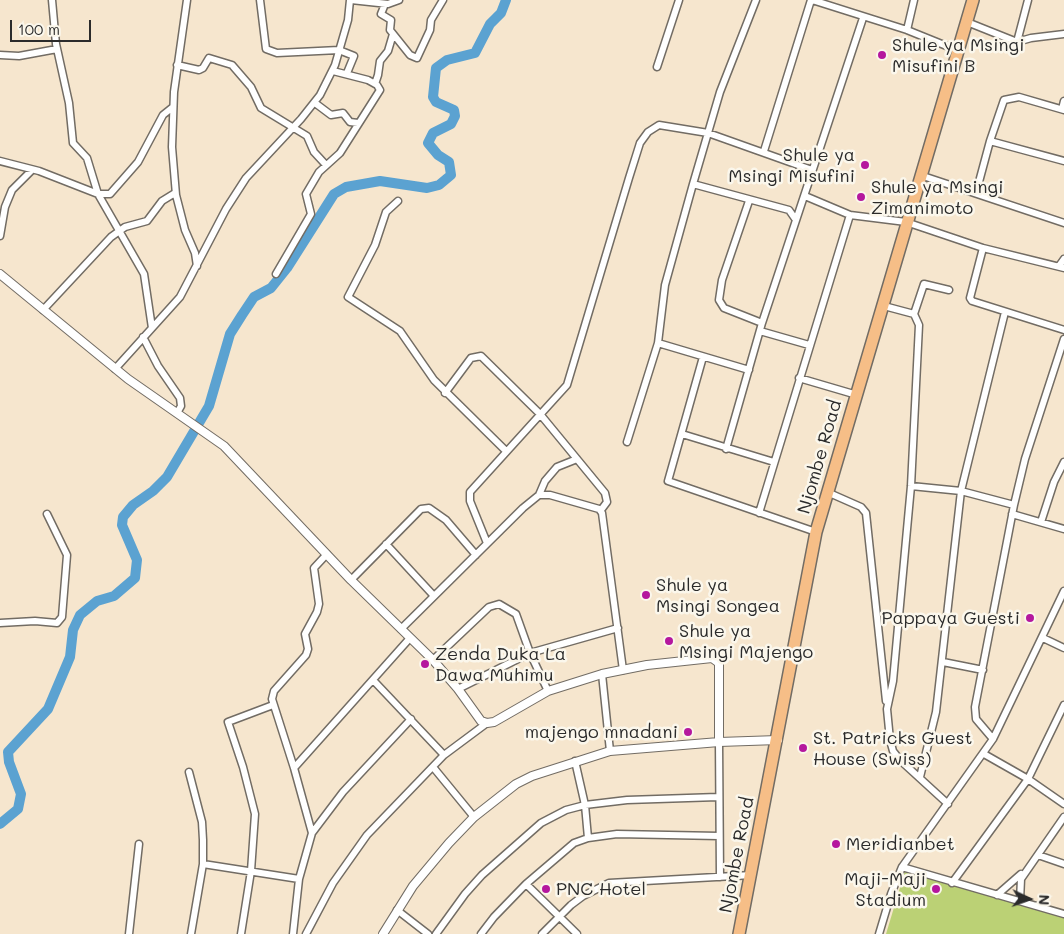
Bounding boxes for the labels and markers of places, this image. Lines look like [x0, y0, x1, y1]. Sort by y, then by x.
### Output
place label: Shule ya Msingi Misufini B [892, 34, 1024, 76]
marker: Shule ya Msingi Misufini B [876, 49, 888, 61]
place label: Shule ya Msingi Misufini [728, 144, 855, 186]
marker: Shule ya Msingi Misufini [859, 159, 871, 171]
place label: Shule ya Msingi Zimanimoto [871, 176, 1003, 218]
marker: Shule ya Msingi Zimanimoto [855, 191, 867, 203]
place label: Shule ya Msingi Songea [656, 574, 780, 616]
marker: Shule ya Msingi Songea [640, 589, 652, 601]
place label: Pappaya Guesti [881, 607, 1020, 629]
marker: Pappaya Guesti [1024, 612, 1036, 624]
place label: Shule ya Msingi Majengo [679, 620, 813, 662]
marker: Shule ya Msingi Majengo [663, 635, 675, 647]
place label: Zenda Duka La Dawa Muhimu [435, 643, 566, 686]
marker: Zenda Duka La Dawa Muhimu [419, 658, 431, 670]
place label: majengo mnadani [525, 721, 678, 743]
marker: majengo mnadani [682, 726, 694, 738]
place label: St. Patricks Guest House (Swiss) [813, 727, 972, 770]
marker: St. Patricks Guest House (Swiss) [797, 742, 809, 754]
place label: Meridianbet [846, 833, 955, 855]
marker: Meridianbet [830, 838, 842, 850]
place label: Maji-Maji Stadium [844, 868, 926, 911]
place label: PNC Hotel [556, 878, 646, 900]
marker: PNC Hotel [540, 883, 552, 895]
marker: Maji-Maji Stadium [930, 883, 942, 895]

